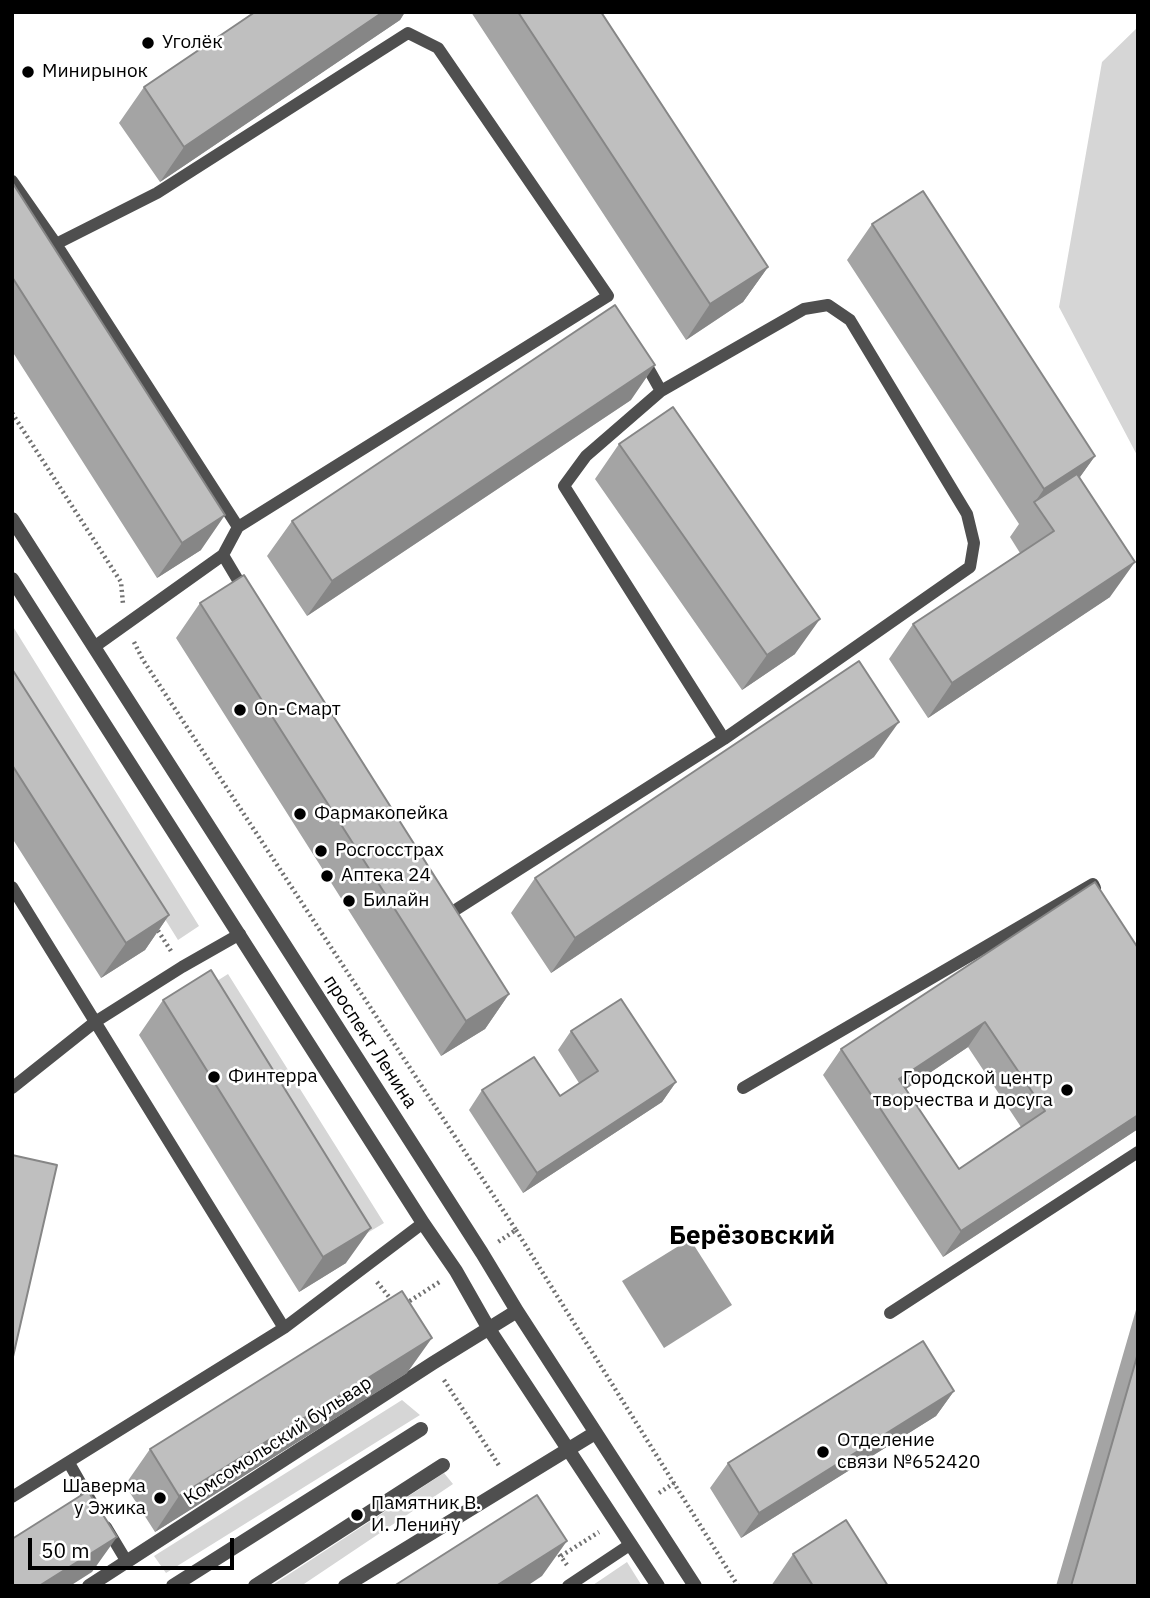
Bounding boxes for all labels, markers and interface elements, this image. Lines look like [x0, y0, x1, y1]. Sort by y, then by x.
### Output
place label: Уголёк [162, 32, 223, 54]
marker: Уголёк [140, 35, 156, 51]
place label: Минирынок [42, 61, 148, 83]
marker: Минирынок [20, 64, 36, 80]
place label: On-Смарт [254, 699, 341, 721]
marker: On-Смарт [232, 702, 248, 718]
place label: Фармакопейка [314, 803, 448, 825]
marker: Фармакопейка [292, 806, 308, 822]
place label: Росгосстрах [335, 840, 444, 862]
marker: Росгосстрах [313, 843, 329, 859]
place label: Аптека 24 [341, 865, 431, 887]
marker: Аптека 24 [319, 868, 335, 884]
place label: Билайн [363, 890, 429, 912]
marker: Билайн [341, 893, 357, 909]
street label: проспект Ленина [318, 971, 422, 1113]
place label: Финтерра [228, 1066, 318, 1088]
place label: Городской центр творчества и досуга [873, 1068, 1053, 1112]
marker: Финтерра [206, 1069, 222, 1085]
marker: Городской центр творчества и досуга [1059, 1082, 1075, 1098]
district label: Берёзовский [669, 1220, 835, 1252]
street label: Комсомольский бульвар [180, 1372, 376, 1510]
place label: Отделение связи №652420 [837, 1430, 980, 1474]
marker: Отделение связи №652420 [815, 1444, 831, 1460]
place label: Шаверма у Эжика [62, 1476, 146, 1520]
marker: Шаверма у Эжика [152, 1490, 168, 1506]
place label: Памятник В. И. Ленину [371, 1493, 481, 1537]
marker: Памятник В. И. Ленину [349, 1507, 365, 1523]
scale bar [32, 1524, 238, 1568]
text: 50 m [41, 1536, 90, 1564]

